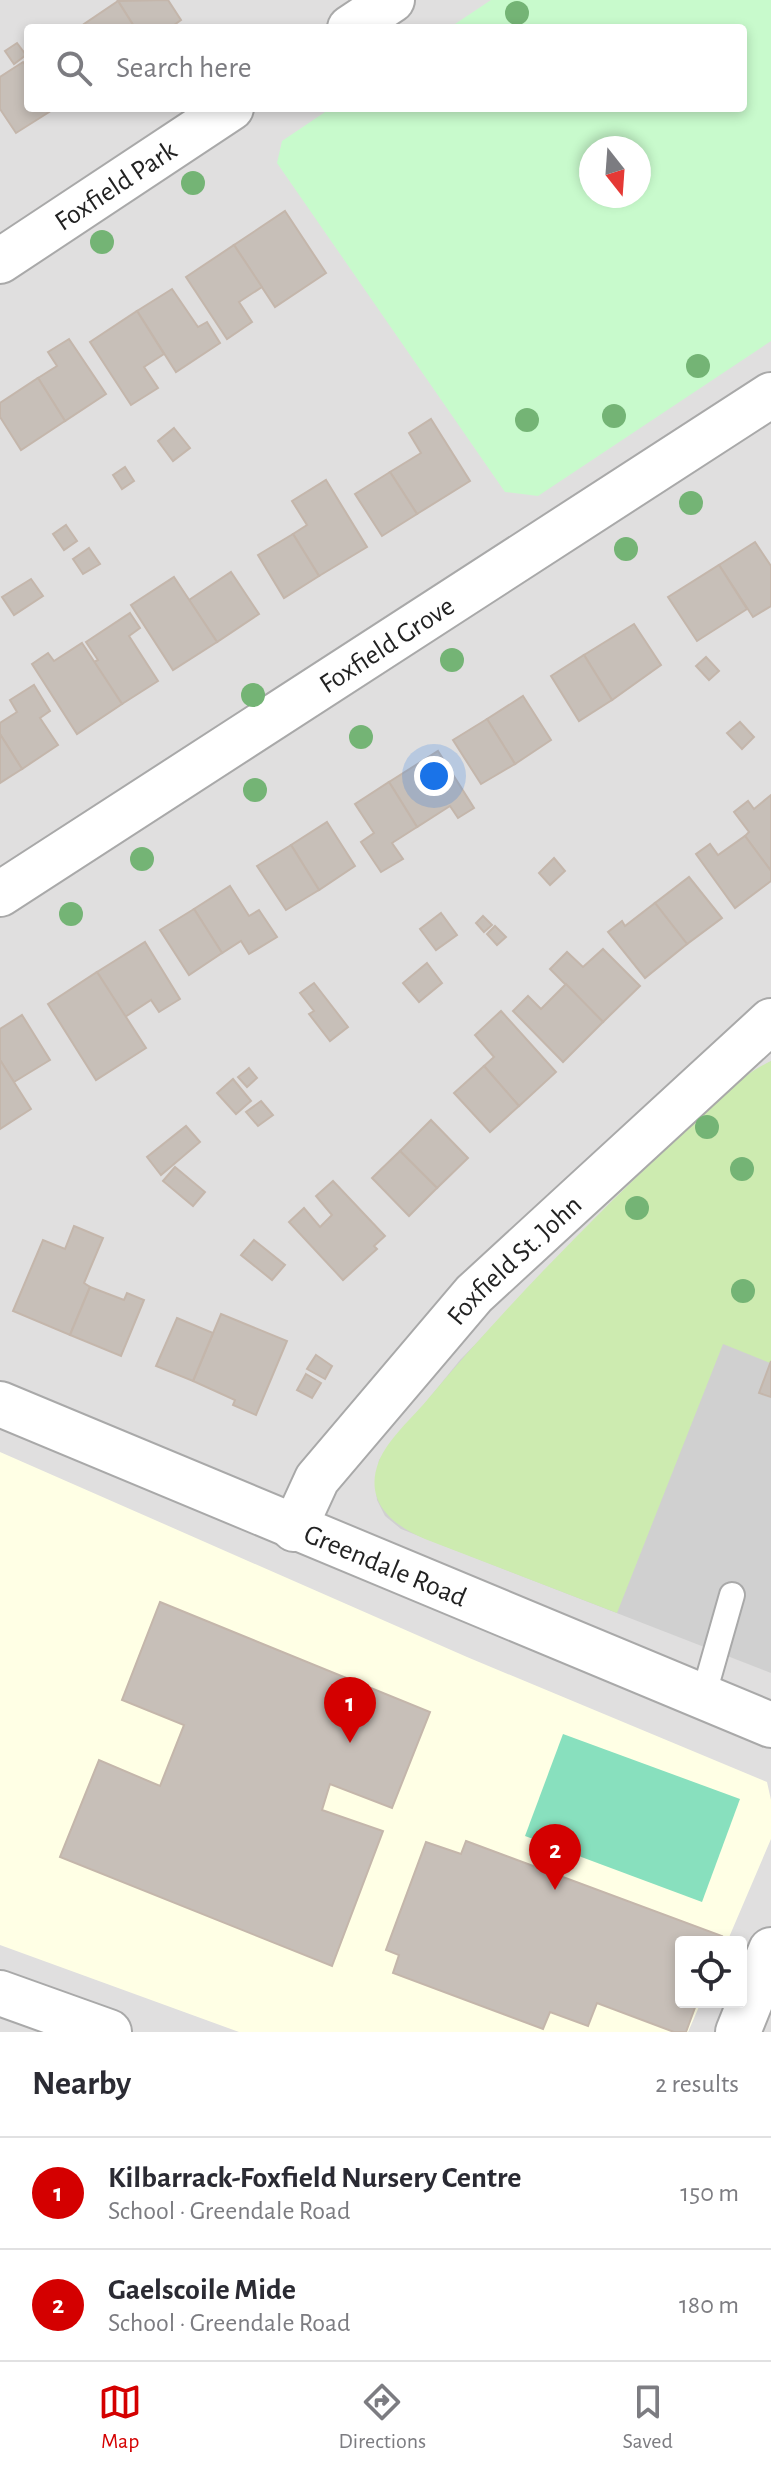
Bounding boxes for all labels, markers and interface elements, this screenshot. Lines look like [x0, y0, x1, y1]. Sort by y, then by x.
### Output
search box [24, 24, 747, 112]
icon: search [52, 46, 96, 90]
text: Search here [116, 53, 252, 83]
street label: Foxfield Park [50, 136, 182, 237]
north arrow [579, 136, 651, 208]
street label: Foxfield Grove [315, 592, 460, 699]
your location [414, 756, 454, 796]
street label: Foxfield St. John [442, 1191, 587, 1331]
street label: Greendale Road [300, 1520, 470, 1613]
pin: 1 [324, 1677, 376, 1743]
pin: 2 [529, 1824, 581, 1890]
map controls [675, 1936, 747, 2008]
button: locate [675, 1936, 747, 2008]
text: Nearby [32, 2067, 131, 2101]
text: 2 results [655, 2071, 739, 2097]
text: Kilbarrack-Foxfield Nursery Centre [108, 2163, 522, 2193]
text: 1 [53, 2180, 63, 2206]
text: 150 m [680, 2180, 739, 2206]
text: School · Greendale Road [108, 2198, 351, 2224]
text: Gaelscoile Mide [108, 2275, 296, 2305]
text: 2 [52, 2292, 64, 2318]
text: 180 m [679, 2292, 739, 2318]
text: School · Greendale Road [108, 2310, 351, 2336]
tab: Map [98, 2380, 142, 2454]
tab: Directions [338, 2380, 426, 2454]
tab: Saved [622, 2380, 673, 2454]

